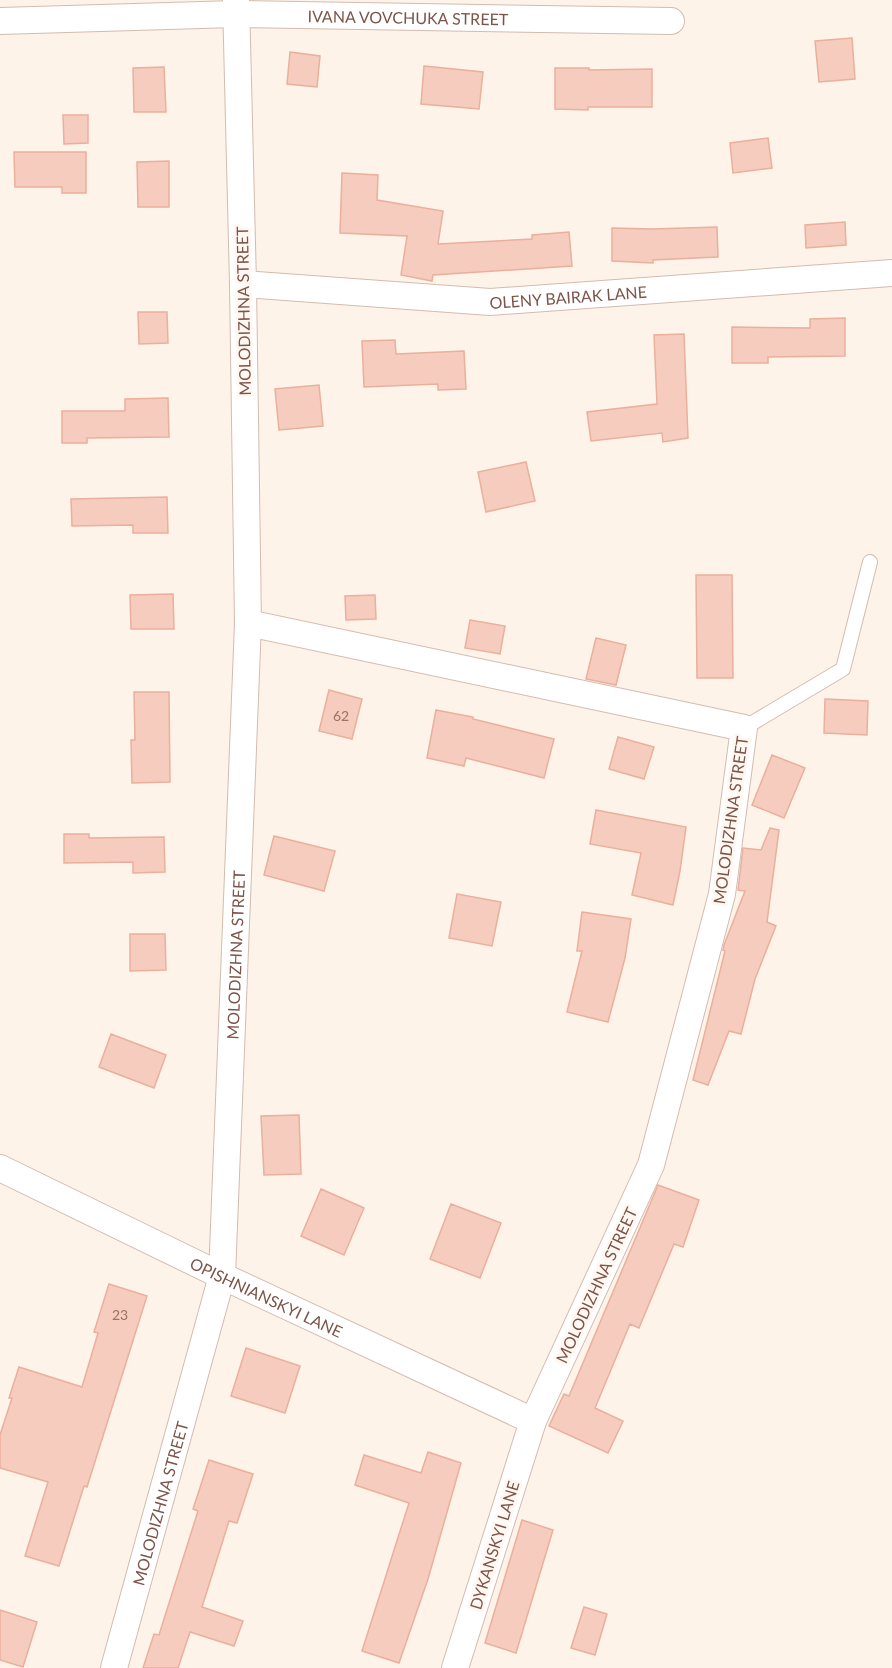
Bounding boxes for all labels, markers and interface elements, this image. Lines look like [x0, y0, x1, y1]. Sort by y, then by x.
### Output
street label: IVANA VOVCHUKA STREET [307, 6, 509, 28]
street label: MOLODIZHNA STREET [232, 226, 254, 396]
street label: OLENY BAIRAK LANE [489, 281, 647, 312]
house number: 62 [333, 707, 349, 724]
street label: MOLODIZHNA STREET [709, 734, 751, 905]
street label: MOLODIZHNA STREET [222, 869, 248, 1040]
street label: MOLODIZHNA STREET [552, 1204, 641, 1366]
street label: OPISHNIANSKYI LANE [187, 1253, 346, 1340]
house number: 23 [112, 1306, 128, 1323]
street label: MOLODIZHNA STREET [128, 1418, 191, 1587]
street label: DYKANSKYI LANE [465, 1478, 523, 1612]

